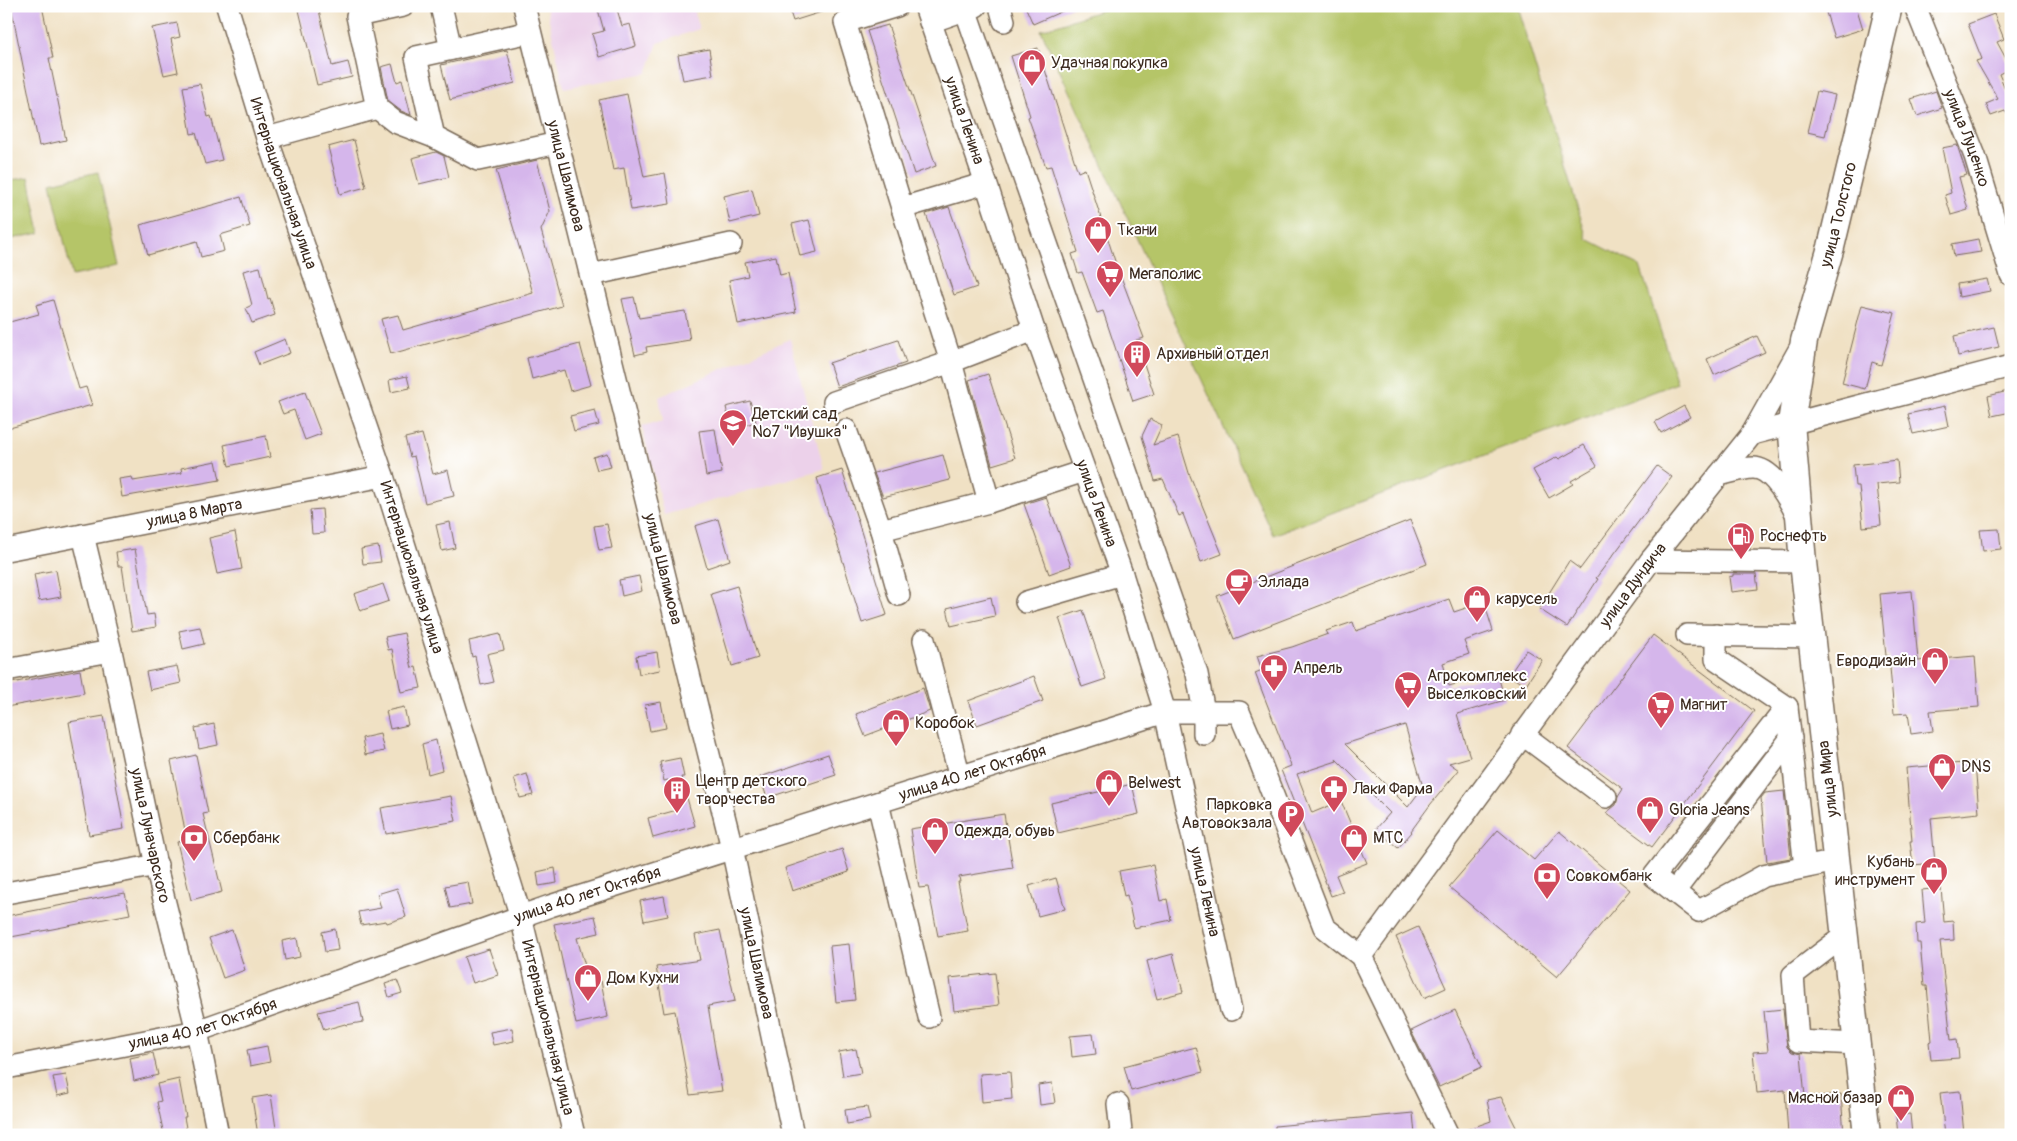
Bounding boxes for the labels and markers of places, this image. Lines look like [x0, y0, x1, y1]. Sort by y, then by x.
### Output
shop icon: Удачная покупка [1017, 48, 1047, 87]
place label: Удачная покупка [1051, 53, 1168, 73]
shop icon: Ткани [1083, 215, 1113, 254]
place label: Ткани [1117, 220, 1157, 240]
supermarket icon: Мегаполис [1095, 259, 1125, 298]
place label: Мегаполис [1129, 264, 1202, 284]
building icon: Архивный отдел [1122, 339, 1152, 378]
place label: Архивный отдел [1156, 344, 1269, 364]
place label: Детский сад №7 "Ивушка" [751, 404, 848, 442]
school or university icon: Детский сад №7 "Ивушка" [718, 408, 748, 447]
fuel station icon: Роснефть [1726, 521, 1756, 560]
place label: Роснефть [1760, 526, 1827, 546]
cafe icon: Эллада [1224, 567, 1254, 606]
place label: Эллада [1258, 572, 1309, 592]
shop icon: карусель [1462, 584, 1492, 623]
place label: карусель [1496, 589, 1558, 609]
shop icon: Евродизайн [1920, 646, 1950, 685]
place label: Евродизайн [1836, 651, 1916, 671]
pharmacy icon: Апрель [1259, 653, 1289, 692]
place label: Апрель [1293, 658, 1343, 678]
place label: Агрокомплекс Выселковский [1427, 666, 1527, 704]
supermarket icon: Агрокомплекс Выселковский [1393, 670, 1423, 709]
supermarket icon: Магнит [1646, 690, 1676, 729]
place label: Магнит [1680, 695, 1728, 715]
shop icon: Коробок [881, 708, 911, 747]
place label: Коробок [915, 713, 975, 733]
shop icon: DNS [1927, 752, 1957, 791]
place label: DNS [1961, 757, 1991, 777]
shop icon: Belwest [1094, 768, 1124, 807]
place label: Центр детского творчества [696, 771, 807, 809]
place label: Belwest [1128, 773, 1182, 793]
pharmacy icon: Лаки Фарма [1319, 774, 1349, 813]
building icon: Центр детского творчества [662, 775, 692, 814]
place label: Лаки Фарма [1352, 779, 1433, 799]
place label: Парковка Автовокзала [1181, 795, 1272, 833]
shop icon: Gloria Jeans [1635, 795, 1665, 834]
parking icon: Парковка Автовокзала [1276, 799, 1306, 838]
place label: Gloria Jeans [1669, 800, 1750, 820]
shop icon: Одежда, обувь [920, 816, 950, 855]
place label: Одежда, обувь [954, 821, 1055, 841]
bank icon: Сбербанк [179, 823, 209, 862]
shop icon: МТС [1339, 823, 1369, 862]
place label: Сбербанк [213, 828, 280, 848]
place label: МТС [1373, 828, 1403, 848]
place label: Кубань инструмент [1835, 852, 1915, 890]
shop icon: Кубань инструмент [1919, 856, 1949, 895]
bank icon: Совкомбанк [1532, 861, 1562, 900]
place label: Совкомбанк [1566, 866, 1653, 886]
shop icon: Дом Кухни [573, 963, 603, 1002]
place label: Дом Кухни [606, 968, 678, 988]
shop icon: Мясной базар [1886, 1083, 1916, 1122]
place label: Мясной базар [1788, 1088, 1882, 1108]

